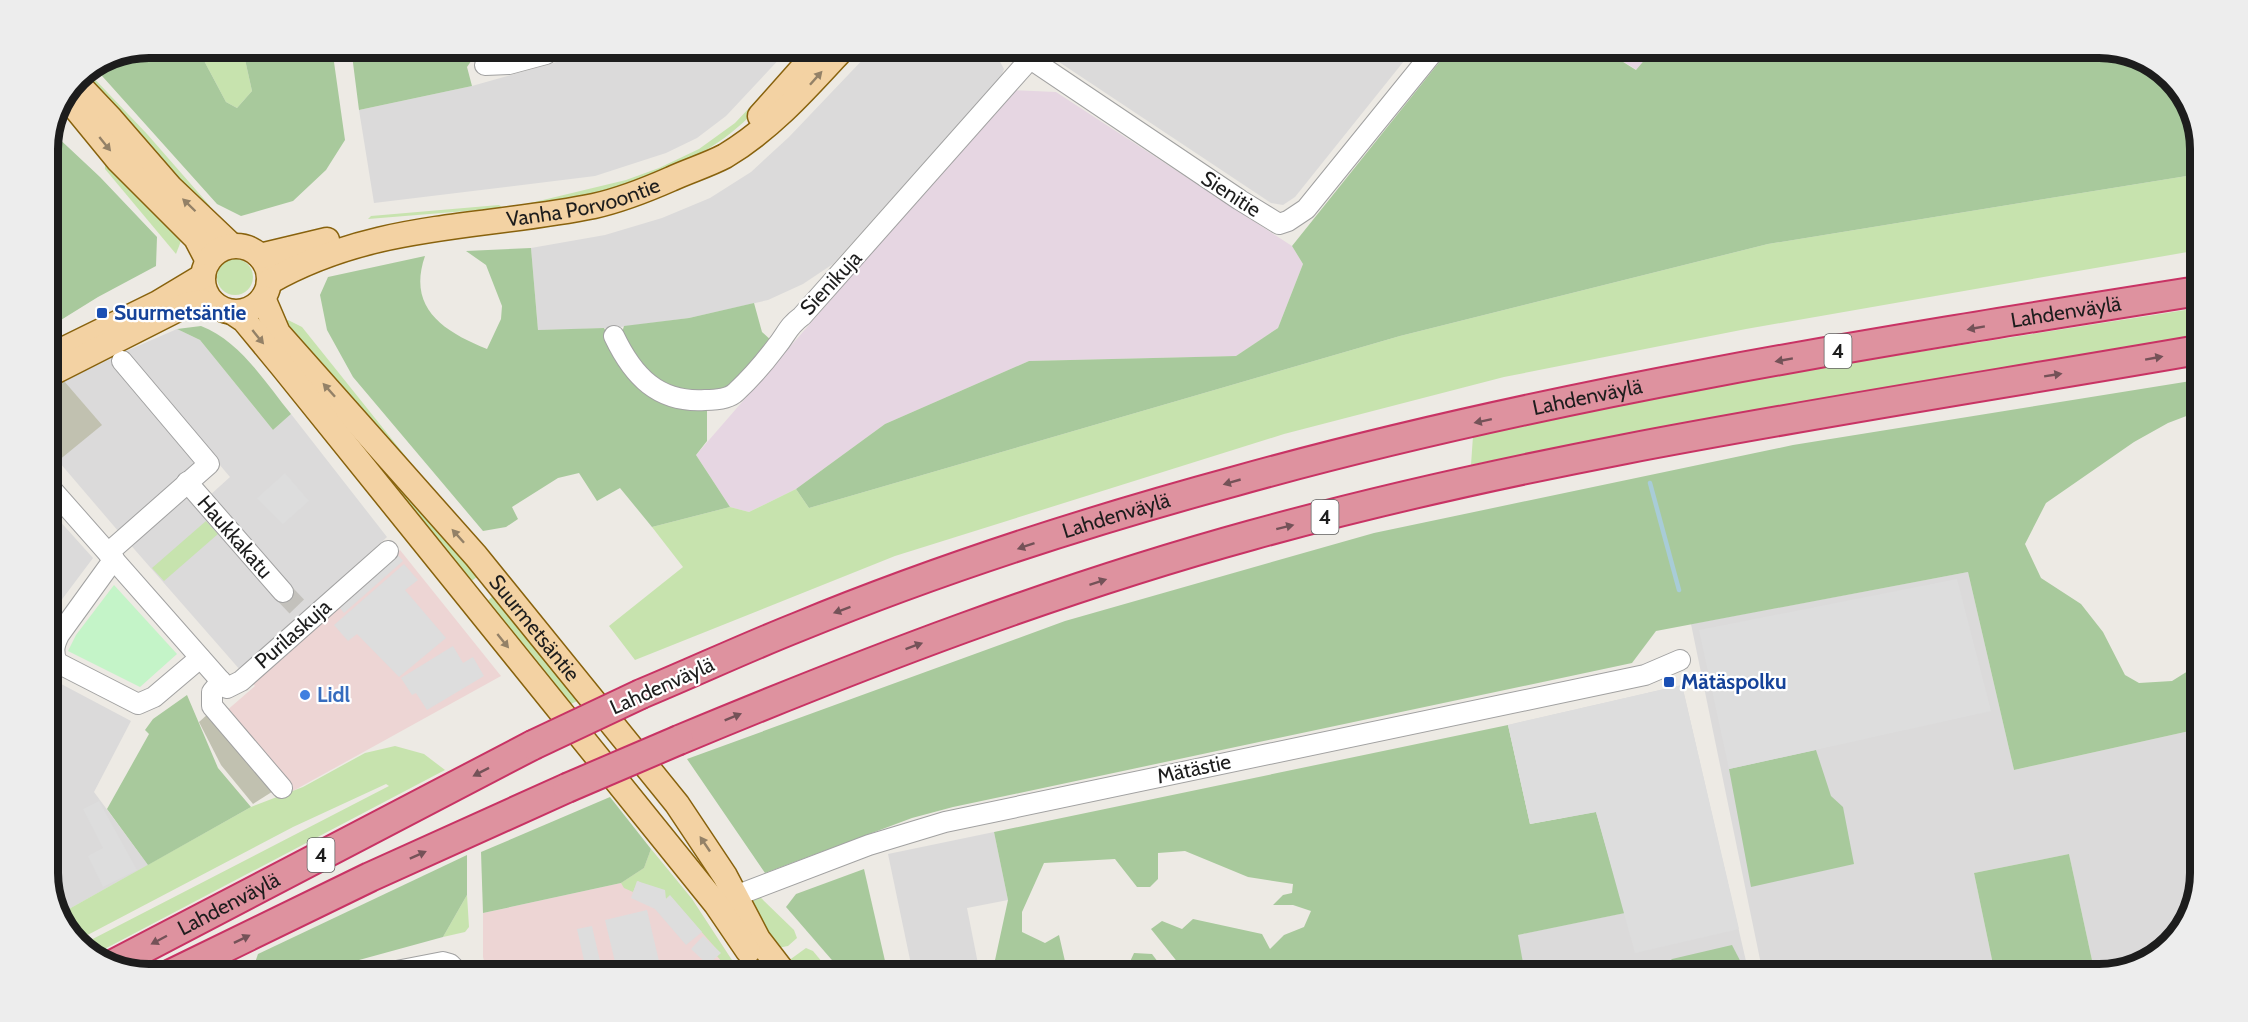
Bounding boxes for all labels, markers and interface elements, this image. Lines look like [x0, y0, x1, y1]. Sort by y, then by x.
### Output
one-way arrow [809, 71, 822, 86]
one-way arrow [98, 137, 110, 152]
street label: Sienitie [1197, 165, 1266, 222]
street label: Vanha Porvoontie [505, 172, 664, 232]
one-way arrow [182, 199, 196, 213]
street label: Sienikuja [795, 245, 867, 321]
street label: Lahdenväylä [2009, 290, 2123, 333]
place label: Suurmetsäntie [114, 300, 247, 325]
marker: Suurmetsäntie [95, 306, 109, 320]
one-way arrow [1967, 324, 1986, 333]
one-way arrow [252, 329, 265, 345]
road number: 4 [1824, 334, 1852, 368]
one-way arrow [2144, 353, 2163, 362]
one-way arrow [1774, 356, 1793, 365]
one-way arrow [2044, 370, 2063, 379]
street label: Lahdenväylä [1530, 373, 1644, 420]
one-way arrow [322, 383, 336, 398]
one-way arrow [1474, 416, 1492, 426]
one-way arrow [1223, 478, 1241, 487]
street label: Lahdenväylä [1059, 487, 1173, 543]
street label: Haukkakatu [193, 490, 278, 583]
road number: 4 [1312, 500, 1338, 534]
one-way arrow [1276, 521, 1295, 531]
one-way arrow [452, 529, 465, 544]
one-way arrow [1017, 541, 1035, 551]
street label: Suurmetsäntie [484, 569, 585, 686]
one-way arrow [1089, 577, 1107, 586]
street label: Purilaskuja [250, 594, 336, 674]
one-way arrow [833, 606, 851, 616]
one-way arrow [496, 633, 509, 649]
one-way arrow [905, 641, 923, 651]
street label: Lahdenväylä [606, 651, 718, 720]
place label: Mätäspolku [1681, 669, 1787, 694]
marker: Mätäspolku [1662, 675, 1676, 689]
place label: Lidl [317, 682, 351, 707]
marker: Lidl [298, 688, 312, 702]
one-way arrow [724, 712, 742, 722]
street label: Mätästie [1155, 748, 1233, 789]
one-way arrow [472, 767, 489, 777]
one-way arrow [700, 836, 711, 852]
road number: 4 [308, 838, 334, 872]
one-way arrow [410, 850, 428, 860]
street label: Lahdenväylä [173, 867, 284, 940]
one-way arrow [234, 934, 251, 944]
one-way arrow [150, 935, 167, 945]

